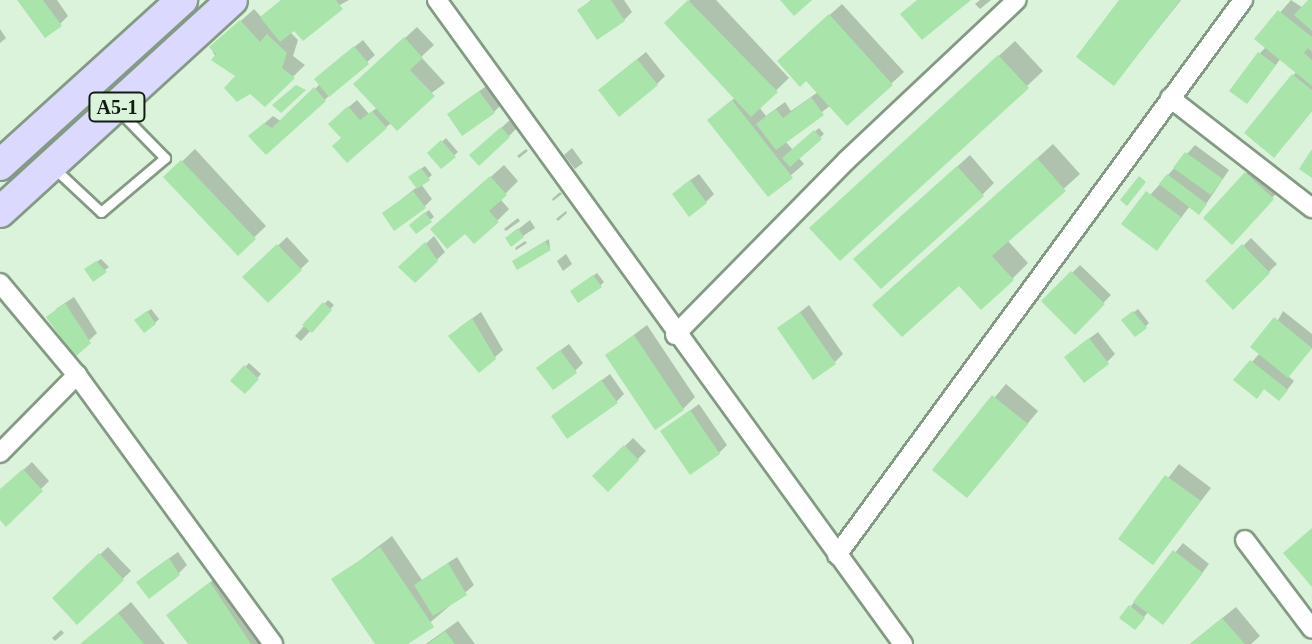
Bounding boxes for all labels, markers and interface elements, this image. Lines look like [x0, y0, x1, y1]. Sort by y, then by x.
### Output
road number: A5-1 [87, 91, 147, 123]

